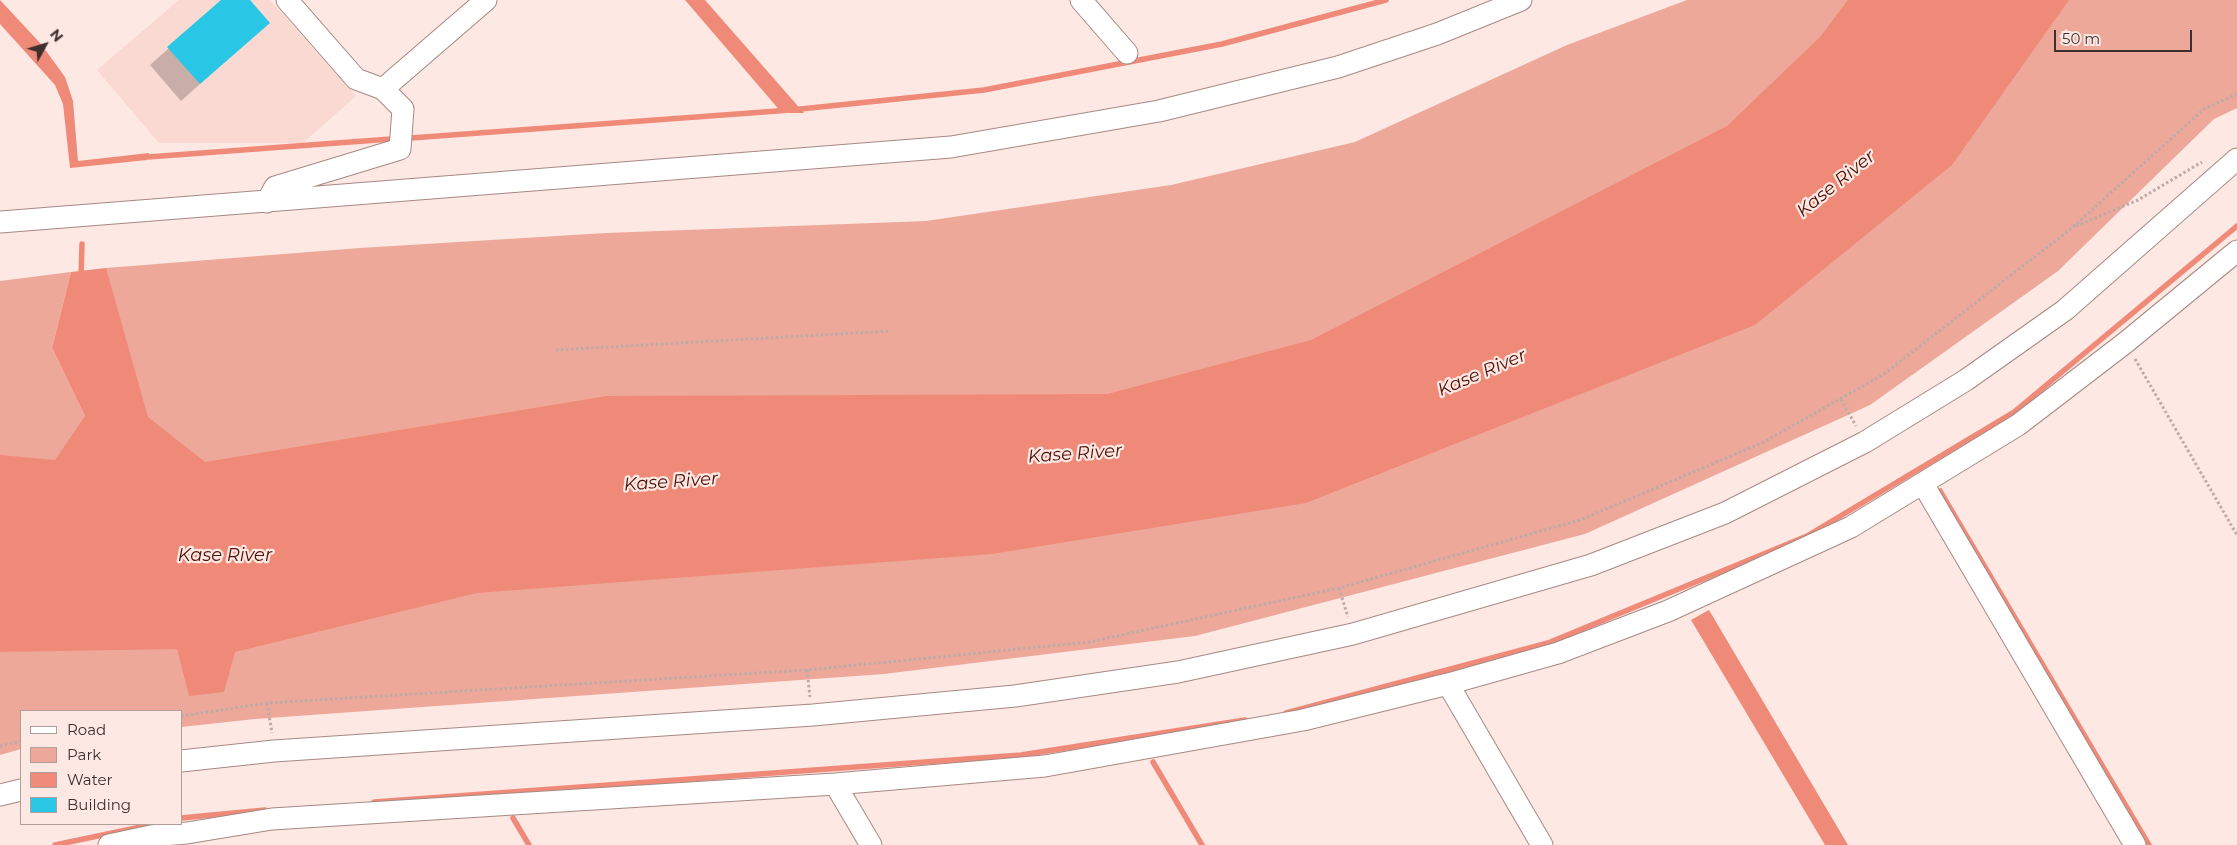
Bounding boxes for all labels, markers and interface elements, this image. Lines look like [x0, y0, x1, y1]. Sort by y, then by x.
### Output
north arrow [20, 20, 70, 70]
scale bar [2057, 20, 2194, 52]
text: N [46, 26, 67, 46]
text: 50 m [2062, 29, 2100, 48]
water label: Kase River [1793, 146, 1879, 222]
water label: Kase River [1434, 345, 1530, 401]
water label: Kase River [1027, 440, 1123, 468]
water label: Kase River [623, 468, 719, 496]
water label: Kase River [178, 545, 272, 567]
legend [20, 710, 182, 825]
text: Road [67, 720, 106, 739]
text: Park [67, 745, 101, 764]
text: Water [67, 770, 113, 789]
text: Building [67, 795, 131, 814]

